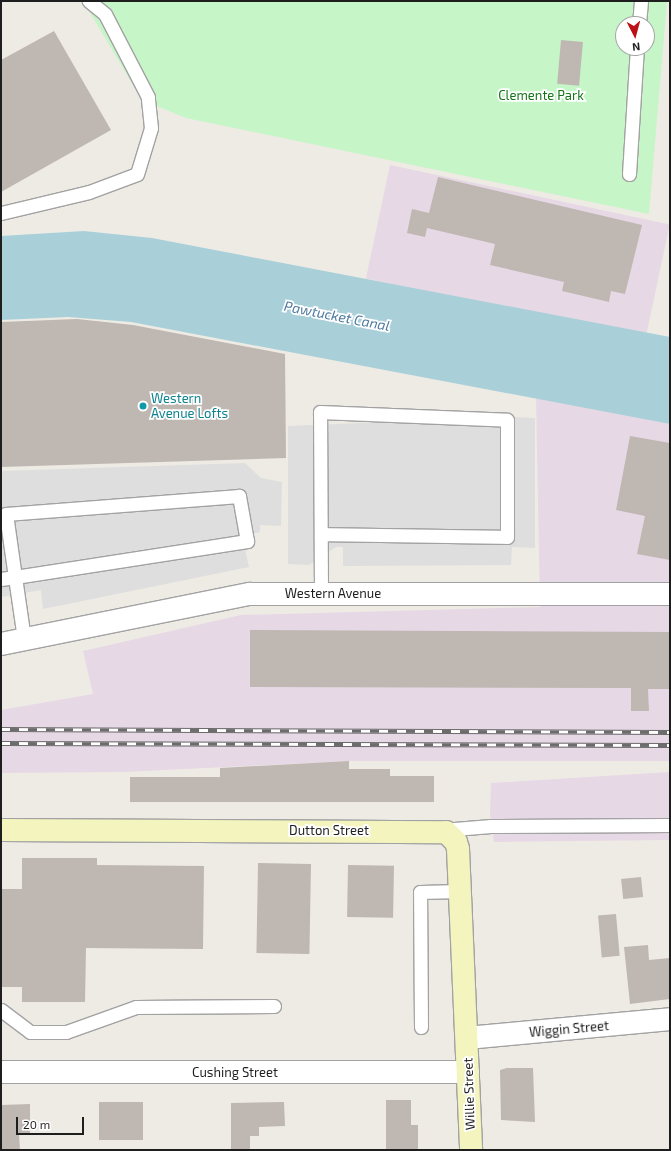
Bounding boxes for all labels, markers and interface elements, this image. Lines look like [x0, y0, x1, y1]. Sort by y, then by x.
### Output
north arrow [615, 16, 655, 56]
text: N [632, 41, 641, 54]
park label: Clemente Park [498, 87, 584, 103]
water label: Pawtucket Canal [283, 298, 391, 334]
place label: Western Avenue Lofts [151, 391, 228, 422]
marker: Western Avenue Lofts [138, 401, 148, 411]
street label: Western Avenue [285, 585, 381, 601]
street label: Dutton Street [289, 822, 369, 838]
street label: Wiggin Street [529, 1018, 609, 1040]
street label: Willie Street [460, 1057, 478, 1131]
street label: Cushing Street [192, 1064, 278, 1080]
scale bar [18, 1109, 86, 1135]
text: 20 m [23, 1117, 50, 1131]

